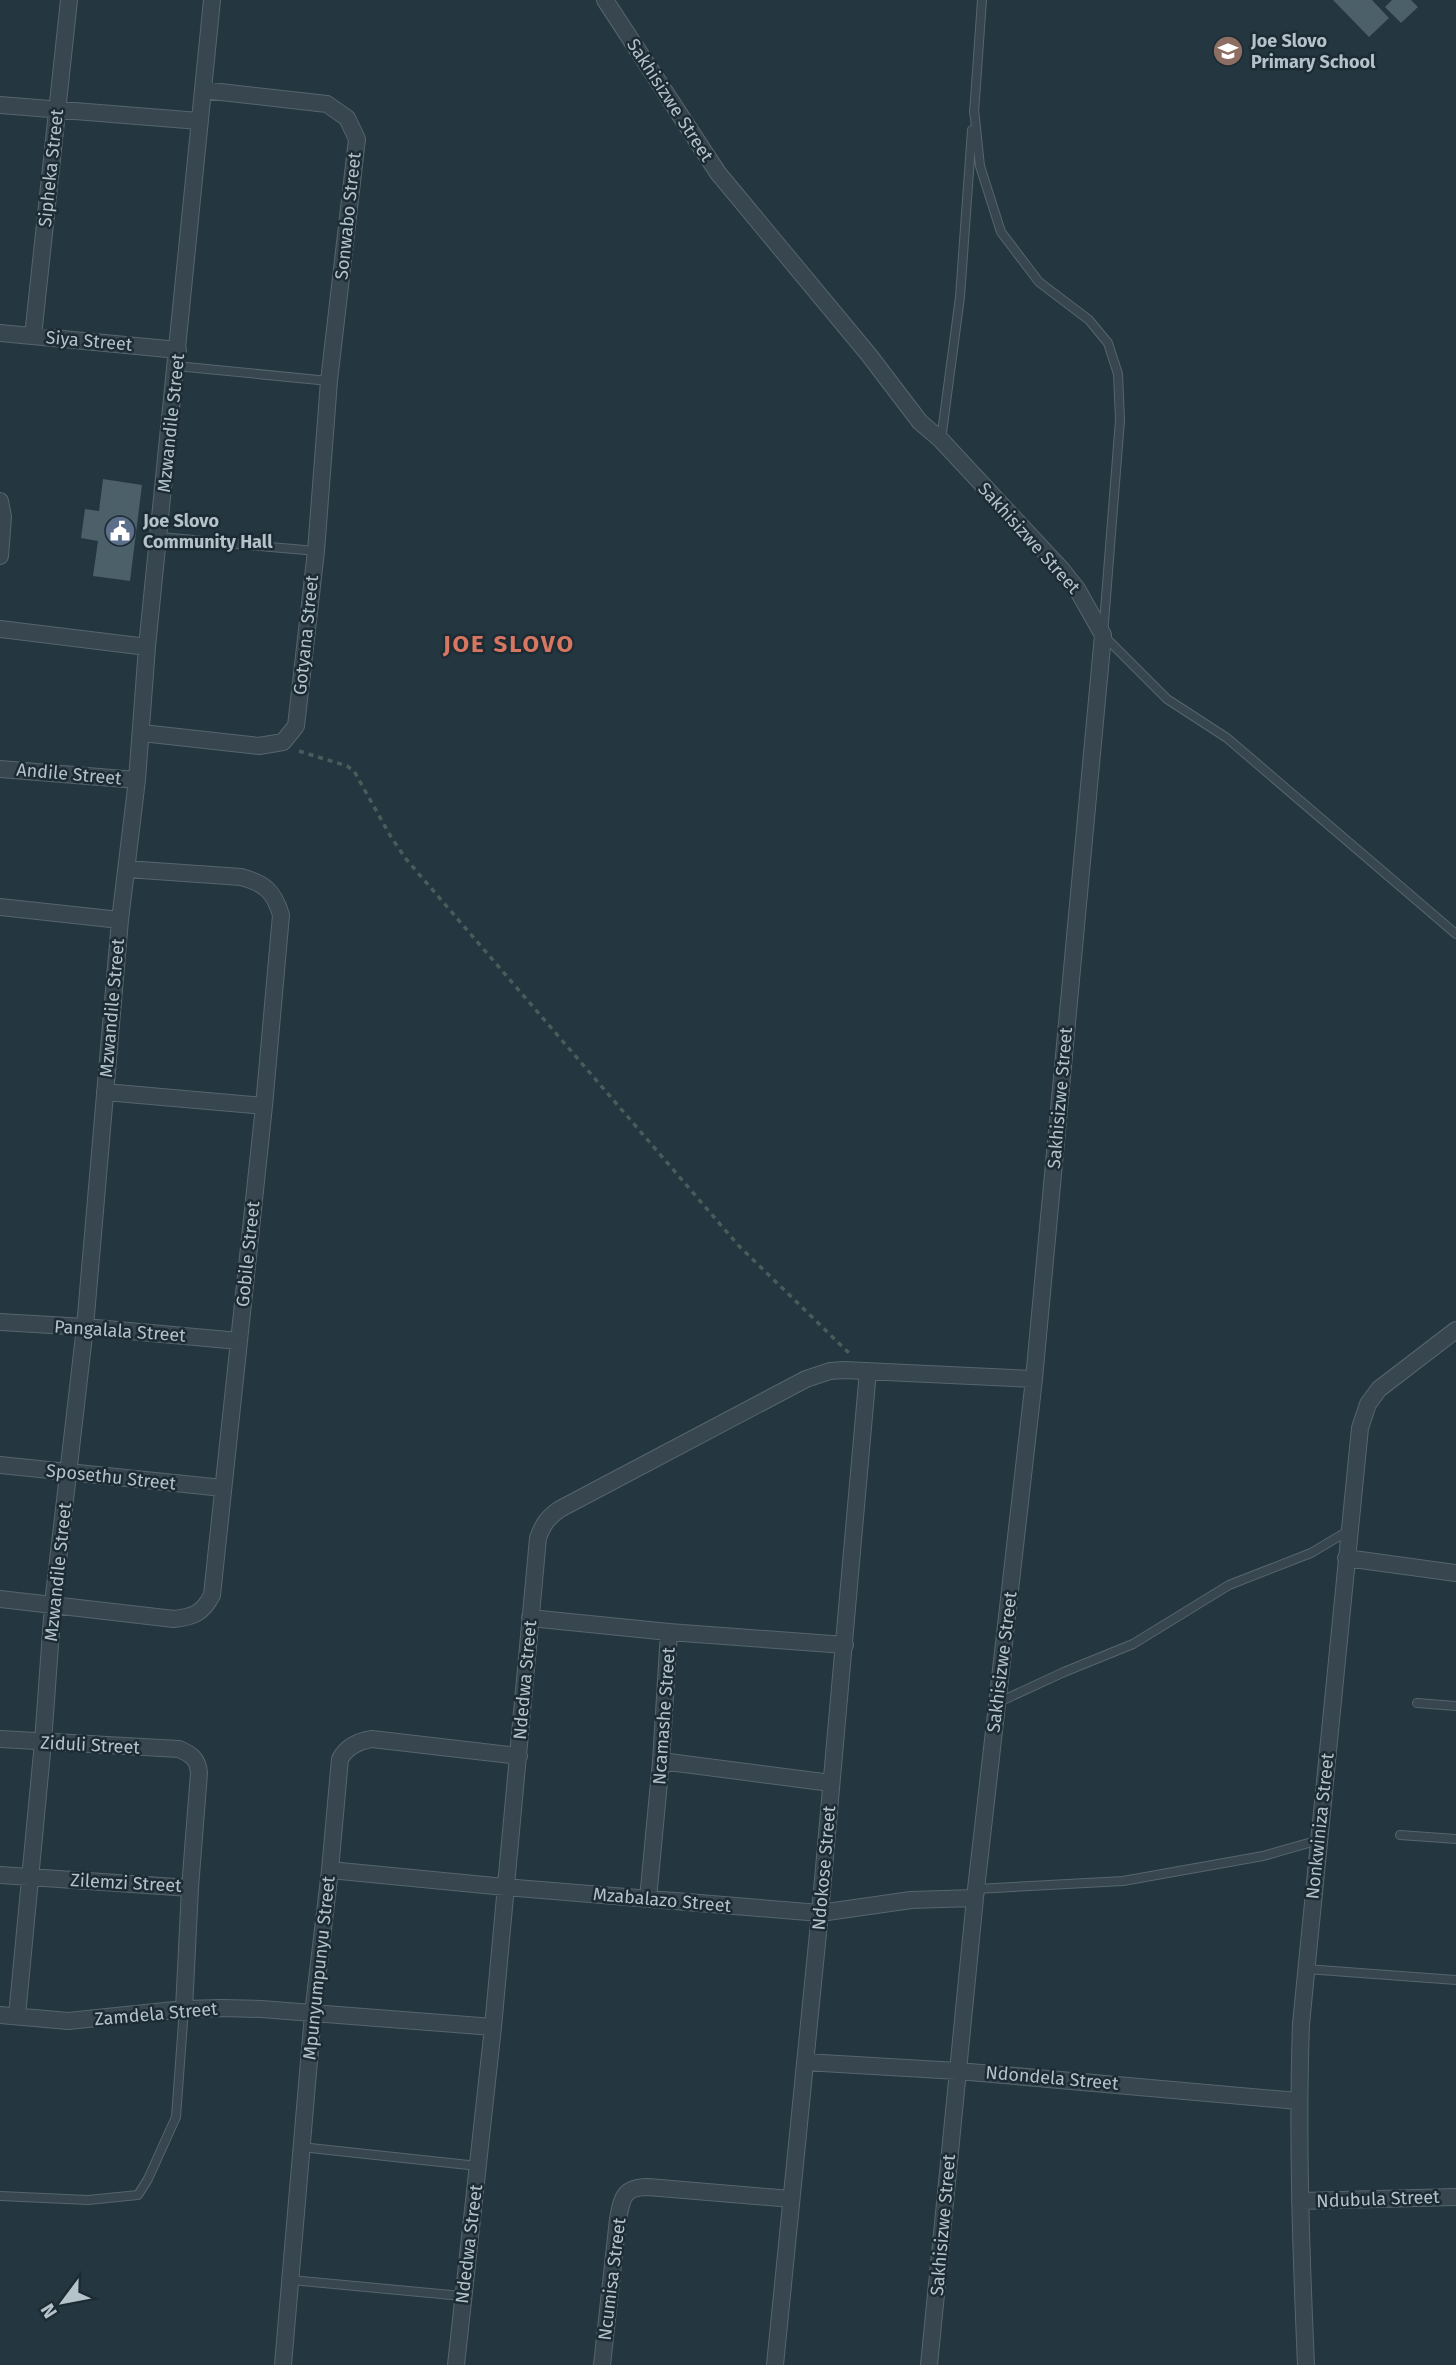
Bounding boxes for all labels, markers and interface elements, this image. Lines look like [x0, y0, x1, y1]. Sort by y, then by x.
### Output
place label: Joe Slovo Primary School [1250, 30, 1376, 73]
street label: Sakhisizwe Street [622, 34, 718, 166]
school or university icon: Joe Slovo Primary School [1211, 34, 1245, 68]
street label: Sipheka Street [34, 108, 68, 228]
street label: Sonwabo Street [330, 151, 366, 281]
street label: Siya Street [45, 326, 134, 356]
street label: Mzwandile Street [153, 352, 189, 493]
street label: Sakhisizwe Street [973, 478, 1085, 599]
place label: Joe Slovo Community Hall [142, 510, 273, 553]
public building icon: Joe Slovo Community Hall [103, 514, 137, 548]
street label: Gotyana Street [289, 573, 323, 696]
district label: JOE SLOVO [442, 630, 575, 658]
street label: Andile Street [16, 758, 123, 790]
street label: Mzwandile Street [95, 937, 129, 1078]
street label: Sakhisizwe Street [1043, 1026, 1077, 1170]
street label: Gobile Street [232, 1200, 265, 1308]
street label: Pangalala Street [53, 1315, 187, 1347]
street label: Sposethu Street [45, 1459, 177, 1495]
street label: Mzwandile Street [40, 1501, 76, 1642]
street label: Sakhisizwe Street [982, 1590, 1022, 1734]
street label: Ndedwa Street [509, 1619, 541, 1741]
street label: Ncamashe Street [648, 1646, 680, 1786]
street label: Ziduli Street [40, 1731, 141, 1759]
street label: Nonkwiniza Street [1301, 1751, 1339, 1900]
street label: Ndokose Street [808, 1804, 840, 1931]
street label: Zilemzi Street [70, 1869, 183, 1897]
street label: Mpunyumpunyu Street [298, 1874, 340, 2061]
street label: Mzabalazo Street [592, 1883, 732, 1917]
street label: Zamdela Street [94, 1998, 219, 2030]
street label: Ndondela Street [985, 2061, 1120, 2095]
street label: Sakhisizwe Street [926, 2153, 960, 2297]
street label: Ndedwa Street [451, 2183, 487, 2305]
street label: Ndubula Street [1316, 2186, 1440, 2212]
street label: Ncumisa Street [594, 2216, 630, 2342]
north arrow [28, 2267, 98, 2337]
text: N [36, 2299, 62, 2322]

